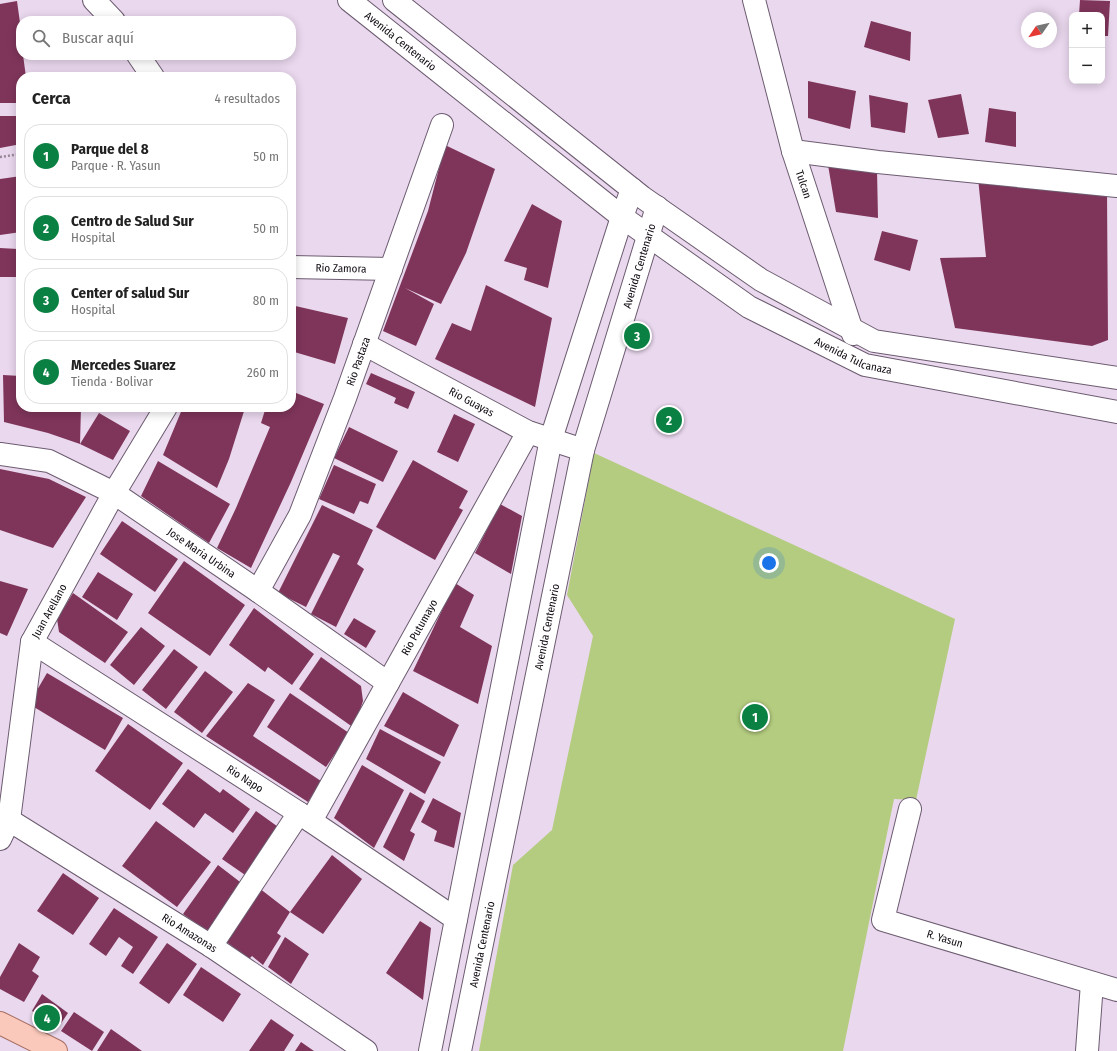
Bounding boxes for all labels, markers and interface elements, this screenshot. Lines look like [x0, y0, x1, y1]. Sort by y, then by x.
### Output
street label: Avenida Centenario [362, 9, 439, 74]
north arrow [1021, 12, 1057, 48]
map controls [1069, 12, 1105, 84]
button: + [1069, 12, 1105, 48]
search box [16, 16, 296, 60]
icon: search [30, 27, 52, 49]
text: Buscar aquí [62, 29, 134, 47]
button: − [1069, 48, 1105, 84]
text: Cerca [32, 88, 71, 109]
text: 4 resultados [214, 91, 280, 106]
text: Parque del 8 [71, 140, 149, 158]
text: 1 [43, 149, 49, 164]
text: 50 m [253, 149, 279, 164]
text: Parque · R. Yasun [71, 158, 161, 173]
street label: Tulcan [793, 169, 814, 200]
text: Centro de Salud Sur [71, 212, 194, 230]
text: 2 [43, 221, 49, 236]
text: 50 m [253, 221, 279, 236]
street label: Avenida Centenario [621, 222, 659, 310]
text: Hospital [71, 230, 115, 245]
street label: Rio Zamora [315, 261, 366, 276]
text: Center of salud Sur [71, 284, 189, 302]
text: 3 [43, 293, 49, 308]
text: 80 m [253, 293, 279, 308]
text: Hospital [71, 302, 115, 317]
pin: 3 [624, 321, 650, 351]
street label: Rio Pastaza [344, 335, 373, 388]
street label: Avenida Tulcanaza [812, 335, 893, 377]
text: Mercedes Suarez [71, 356, 176, 374]
text: 4 [43, 365, 49, 380]
text: 260 m [247, 365, 279, 380]
text: Tienda · Bolivar [71, 374, 153, 389]
street label: Rio Guayas [446, 385, 496, 420]
pin: 2 [656, 405, 682, 435]
street label: Jose Maria Urbina [165, 525, 238, 581]
your location [759, 553, 779, 573]
street label: Juan Arellano [29, 582, 70, 641]
street label: Avenida Centenario [532, 582, 563, 671]
street label: Rio Putumayo [399, 597, 441, 658]
pin: 1 [742, 702, 768, 732]
street label: Rio Napo [224, 762, 266, 795]
street label: Avenida Centenario [467, 900, 498, 989]
street label: Rio Amazonas [159, 911, 220, 955]
street label: R. Yasun [925, 927, 965, 951]
pin: 4 [34, 1003, 60, 1033]

